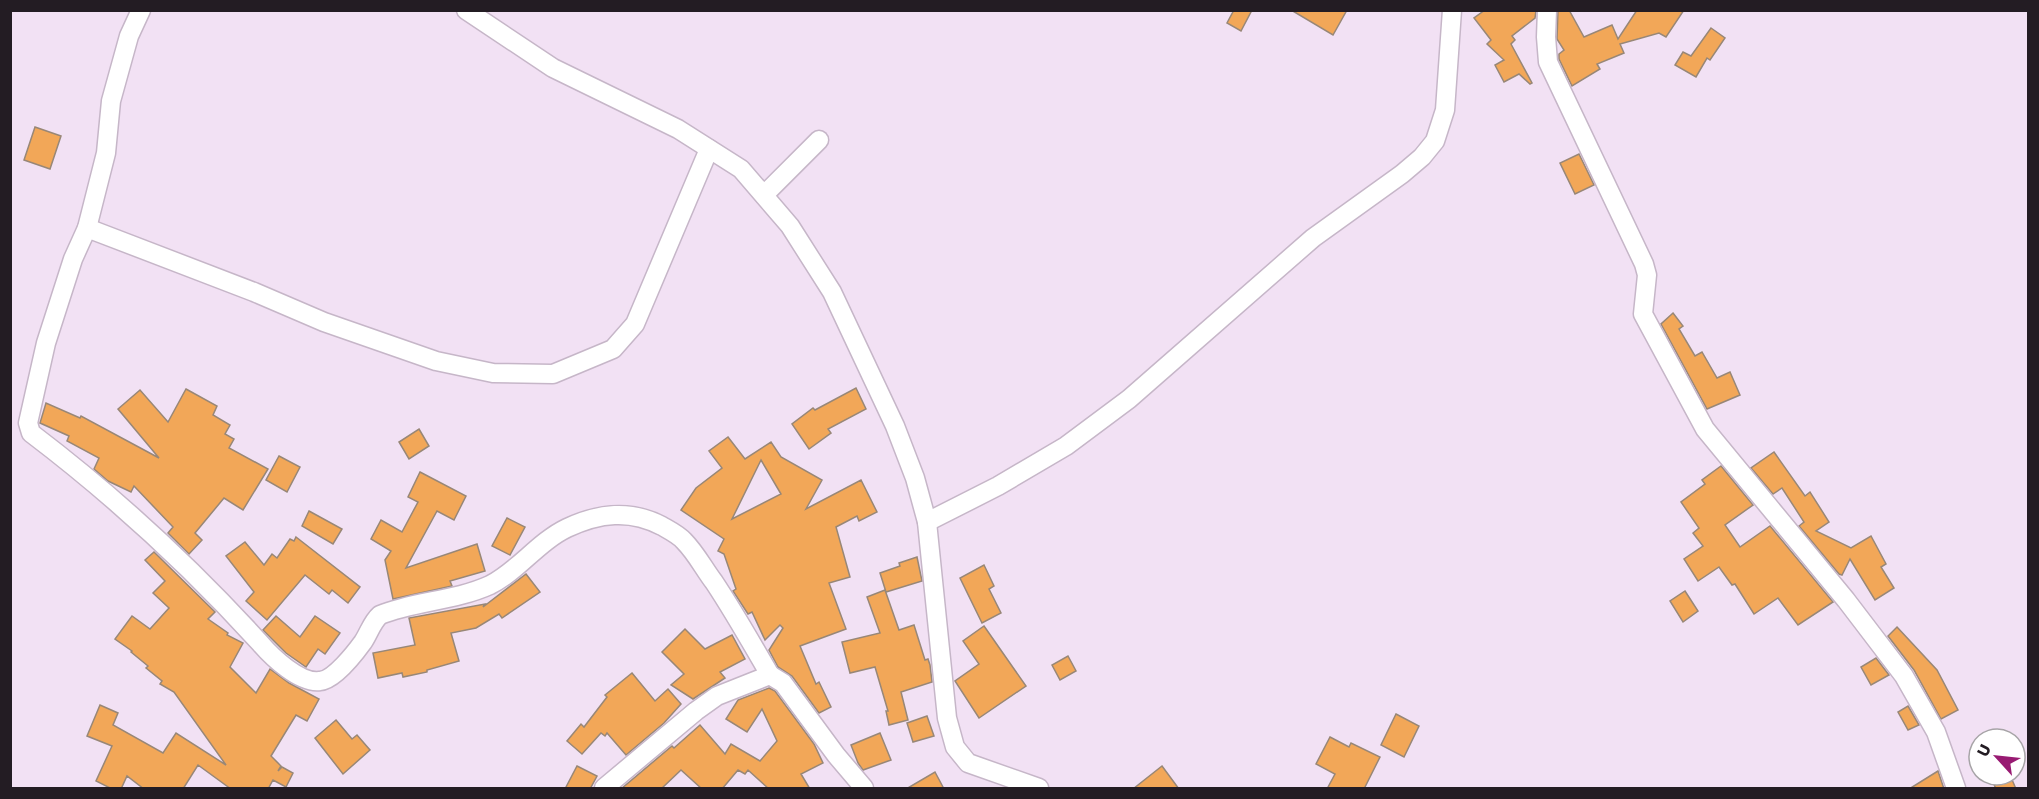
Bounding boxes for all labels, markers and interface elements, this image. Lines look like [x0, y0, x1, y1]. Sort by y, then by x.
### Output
north arrow [1967, 727, 2027, 787]
text: U [1971, 740, 1997, 761]

